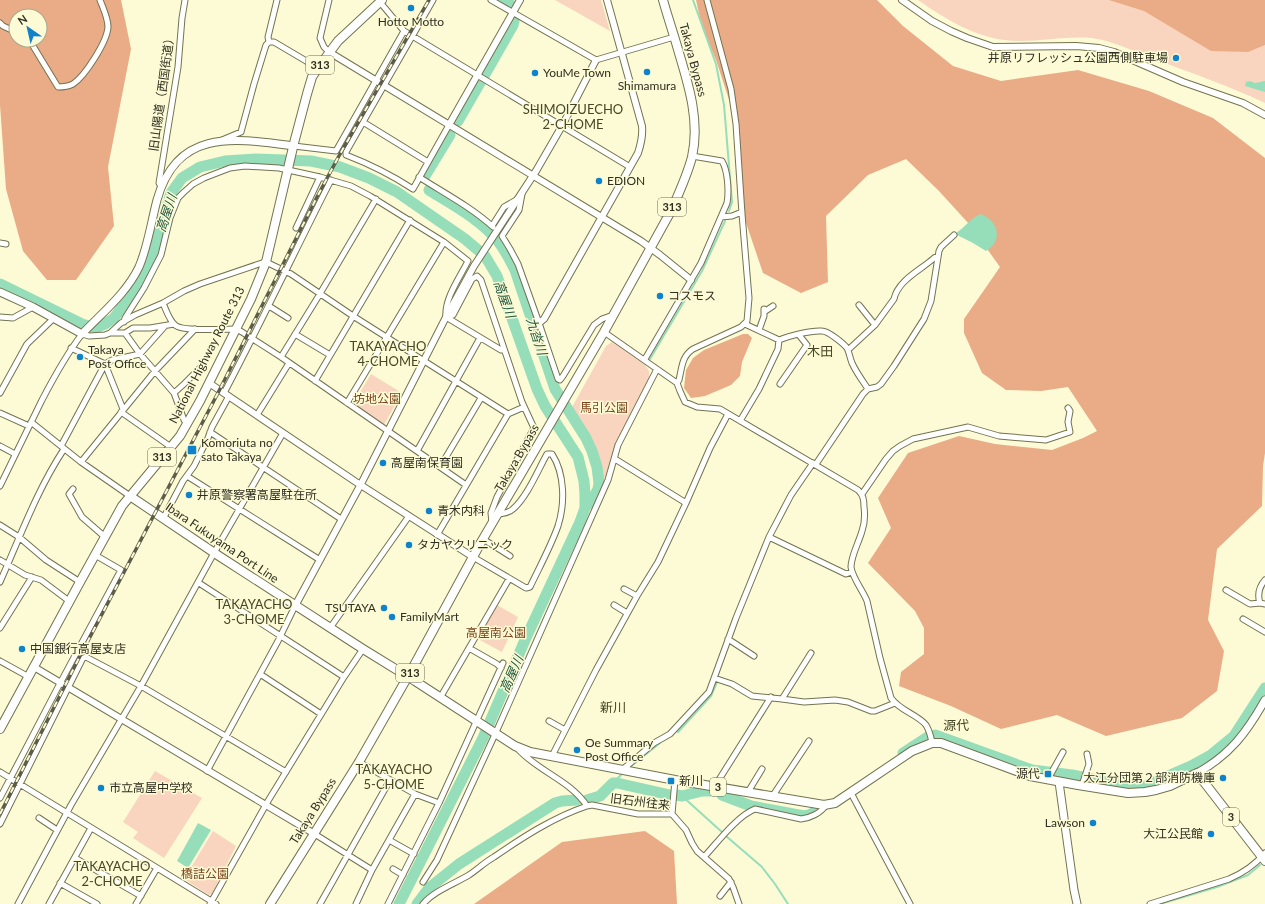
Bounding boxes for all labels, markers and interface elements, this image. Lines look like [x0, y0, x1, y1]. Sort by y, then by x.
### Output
marker: Hotto Motto [406, 3, 416, 13]
north arrow [8, 8, 48, 48]
text: N [15, 12, 29, 27]
place label: Hotto Motto [378, 14, 444, 29]
street label: Takaya Bypass [676, 21, 711, 98]
street label: 旧山陽道（西国街道） [146, 31, 177, 152]
place label: 井原リフレッシュ公園西側駐車場 [988, 50, 1168, 65]
marker: 井原リフレッシュ公園西側駐車場 [1171, 53, 1181, 63]
road number: 313 [306, 56, 334, 74]
place label: YouMe Town [543, 65, 611, 80]
marker: Shimamura [642, 67, 652, 77]
marker: YouMe Town [530, 68, 540, 78]
place label: Shimamura [618, 78, 676, 93]
district label: SHIMOIZUECHO 2-CHOME [523, 101, 623, 132]
place label: EDION [607, 173, 645, 188]
marker: EDION [594, 176, 604, 186]
water label: 高屋川 [152, 190, 181, 234]
road number: 313 [658, 198, 686, 216]
water label: 高屋川 [491, 278, 520, 322]
street label: National Highway Route 313 [165, 284, 248, 426]
place label: コスモス [668, 288, 716, 303]
marker: コスモス [655, 291, 665, 301]
water label: 九沓川 [523, 315, 551, 359]
district label: TAKAYACHO 4-CHOME [350, 338, 426, 369]
place label: Takaya Post Office [88, 342, 146, 371]
district label: 木田 [807, 343, 833, 359]
marker: Takaya Post Office [75, 352, 85, 362]
park label: 坊地公園 [353, 391, 401, 406]
park label: 馬引公園 [580, 400, 628, 415]
street label: Takaya Bypass [491, 421, 542, 494]
place label: Komoriuta no sato Takaya [201, 435, 273, 464]
marker: Komoriuta no sato Takaya [186, 444, 198, 456]
road number: 313 [148, 448, 176, 466]
place label: 高屋南保育園 [391, 455, 463, 470]
marker: 高屋南保育園 [378, 458, 388, 468]
place label: 井原警察署高屋駐在所 [197, 487, 317, 502]
marker: 井原警察署高屋駐在所 [184, 490, 194, 500]
street label: Ibara Fukuyama Port Line [163, 499, 282, 586]
place label: 青木内科 [437, 503, 485, 518]
marker: 青木内科 [424, 506, 434, 516]
place label: タカヤクリニック [417, 537, 513, 552]
marker: タカヤクリニック [404, 540, 414, 550]
district label: TAKAYACHO 3-CHOME [216, 596, 292, 627]
place label: TSUTAYA [325, 600, 377, 615]
marker: TSUTAYA [379, 603, 389, 613]
place label: FamilyMart [400, 609, 460, 624]
marker: FamilyMart [387, 612, 397, 622]
park label: 高屋南公園 [466, 625, 526, 640]
place label: 中国銀行高屋支店 [30, 641, 126, 656]
marker: 中国銀行高屋支店 [17, 644, 27, 654]
water label: 高屋川 [496, 651, 527, 695]
road number: 313 [396, 664, 424, 682]
district label: 新川 [600, 699, 626, 715]
district label: 源代 [943, 717, 969, 733]
place label: Oe Summary Post Office [585, 735, 654, 764]
marker: Oe Summary Post Office [572, 745, 582, 755]
district label: TAKAYACHO 5-CHOME [356, 761, 432, 792]
place label: 源代 [1016, 766, 1040, 781]
marker: 源代 [1043, 769, 1053, 779]
place label: 大江分団第２部消防機庫 [1083, 770, 1215, 785]
place label: 新川 [679, 773, 703, 788]
marker: 大江分団第２部消防機庫 [1218, 773, 1228, 783]
street label: Takaya Bypass [286, 775, 339, 847]
marker: 新川 [666, 776, 676, 786]
road number: 3 [710, 778, 726, 796]
place label: 市立高屋中学校 [109, 780, 193, 795]
marker: 市立高屋中学校 [96, 783, 106, 793]
street label: 旧石州往来 [609, 790, 671, 813]
road number: 3 [1223, 808, 1239, 826]
place label: Lawson [1045, 815, 1085, 830]
marker: Lawson [1088, 818, 1098, 828]
place label: 大江公民館 [1143, 826, 1203, 841]
marker: 大江公民館 [1206, 829, 1216, 839]
district label: TAKAYACHO 2-CHOME [74, 858, 150, 889]
park label: 橋詰公園 [181, 866, 229, 881]

